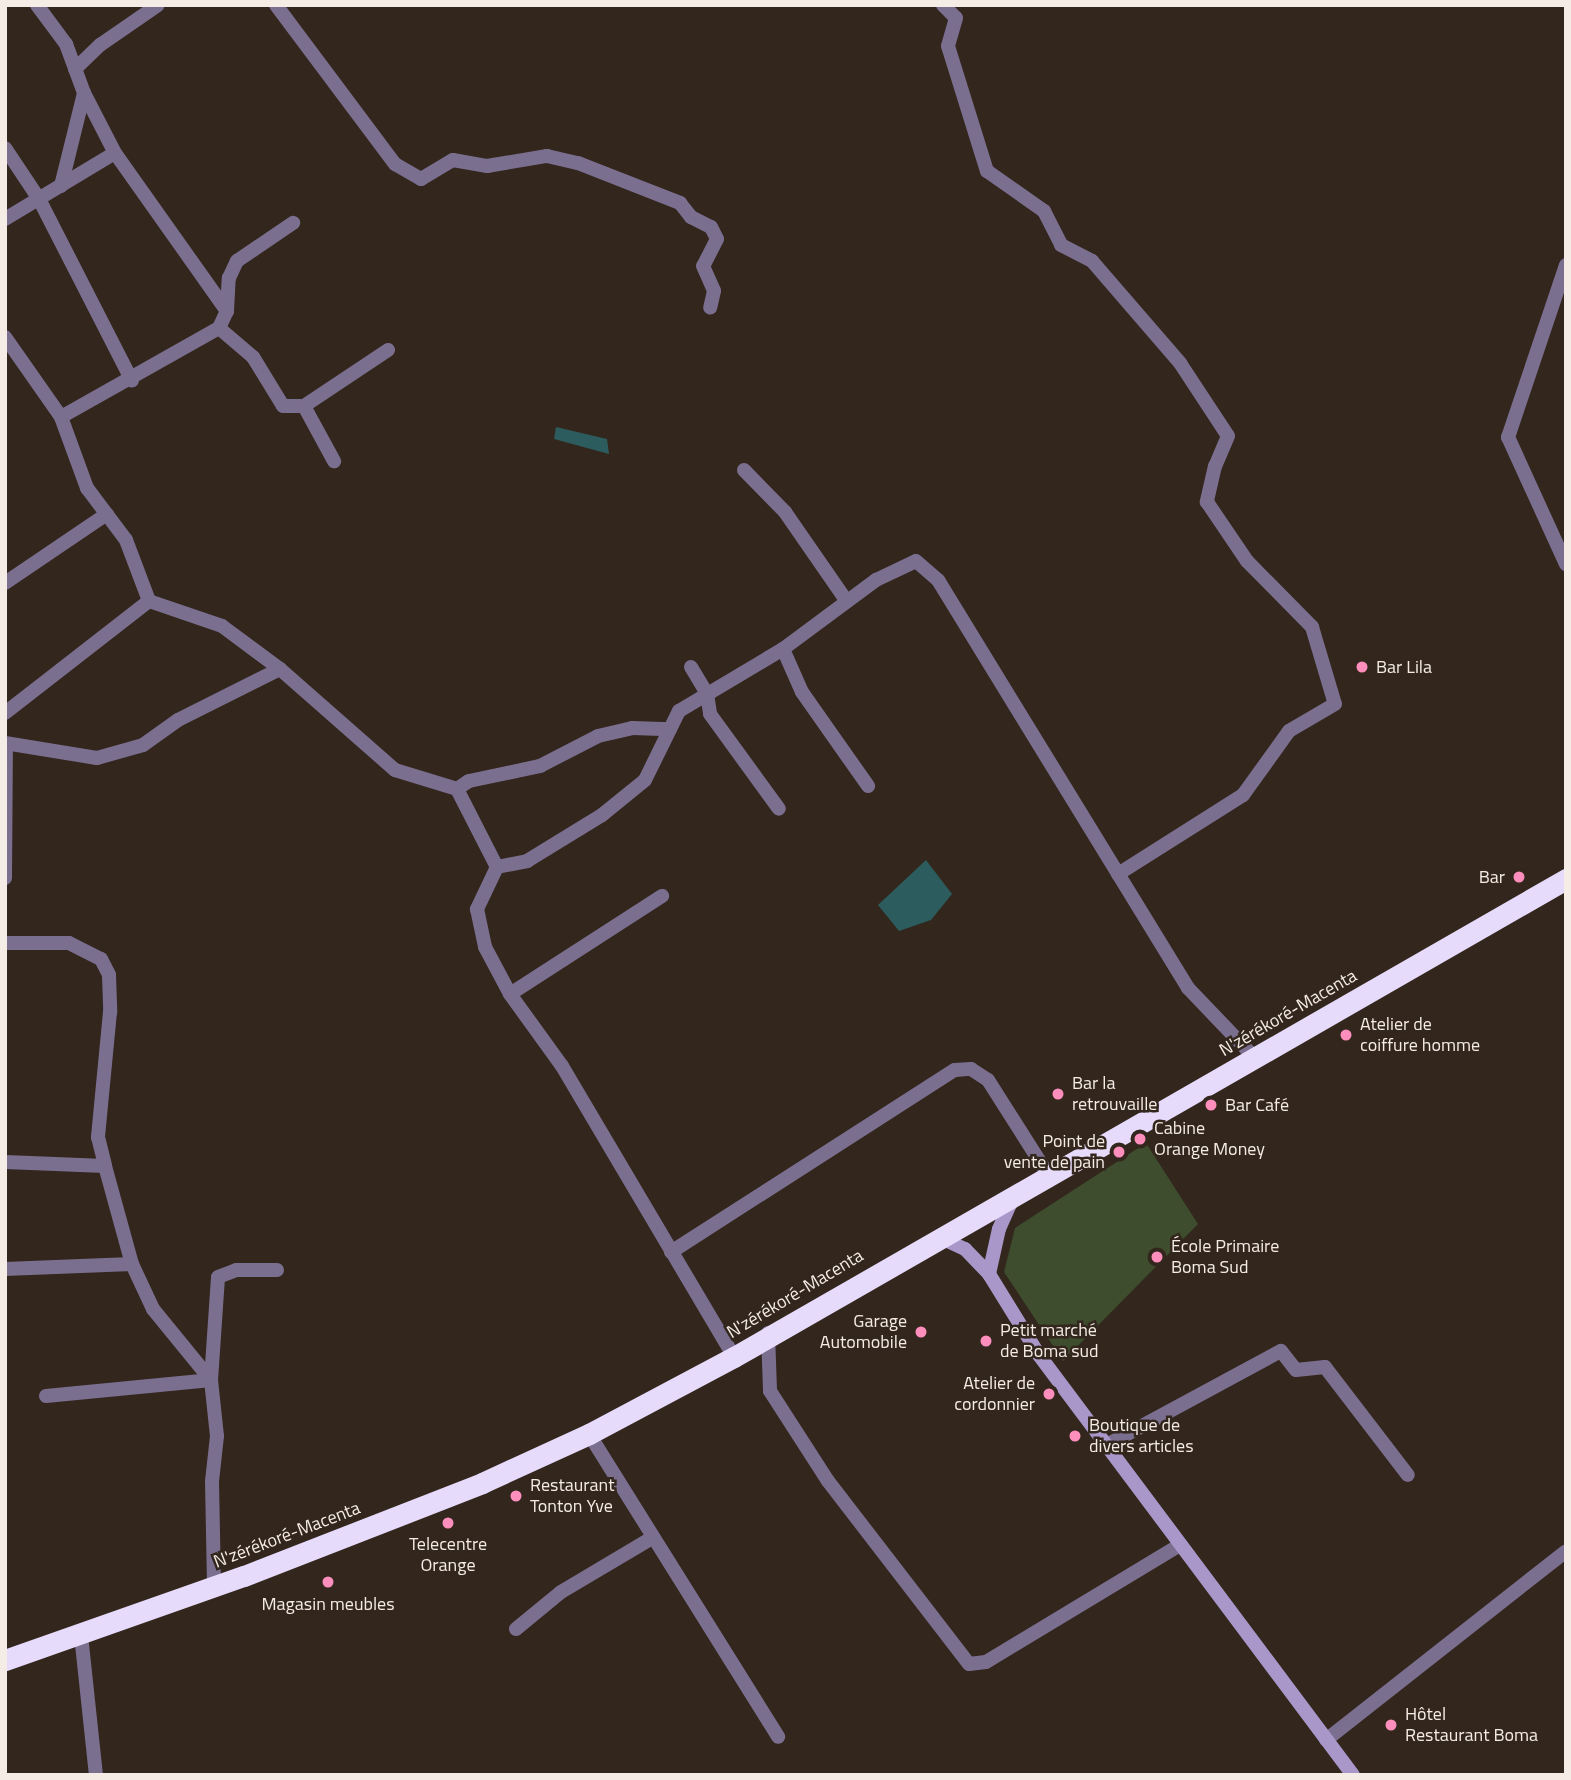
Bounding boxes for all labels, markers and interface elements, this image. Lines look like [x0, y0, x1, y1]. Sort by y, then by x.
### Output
place label: Bar Lila [1376, 656, 1432, 678]
marker: Bar Lila [1354, 659, 1370, 675]
place label: Bar [1479, 866, 1505, 888]
marker: Bar [1511, 869, 1527, 885]
street label: N'zérékoré-Macenta [1215, 965, 1361, 1061]
place label: Atelier de coiffure homme [1360, 1014, 1480, 1056]
marker: Atelier de coiffure homme [1338, 1027, 1354, 1043]
place label: Bar la retrouvaille [1072, 1073, 1157, 1116]
marker: Bar la retrouvaille [1050, 1086, 1066, 1102]
place label: Bar Café [1225, 1094, 1289, 1116]
marker: Bar Café [1203, 1097, 1219, 1113]
place label: Cabine Orange Money [1154, 1118, 1265, 1160]
place label: Point de vente de pain [1004, 1131, 1105, 1174]
marker: Cabine Orange Money [1132, 1131, 1148, 1147]
marker: Point de vente de pain [1111, 1144, 1127, 1160]
place label: École Primaire Boma Sud [1171, 1236, 1279, 1278]
street label: N'zérékoré-Macenta [723, 1245, 867, 1343]
marker: École Primaire Boma Sud [1149, 1249, 1165, 1265]
place label: Garage Automobile [820, 1311, 907, 1354]
place label: Petit marché de Boma sud [1000, 1320, 1099, 1362]
marker: Garage Automobile [913, 1324, 929, 1340]
marker: Petit marché de Boma sud [978, 1333, 994, 1349]
place label: Atelier de cordonnier [954, 1373, 1035, 1416]
marker: Atelier de cordonnier [1041, 1386, 1057, 1402]
place label: Boutique de divers articles [1089, 1415, 1194, 1458]
marker: Boutique de divers articles [1067, 1428, 1083, 1444]
place label: Restaurant Tonton Yve [530, 1475, 614, 1518]
marker: Restaurant Tonton Yve [508, 1488, 524, 1504]
street label: N'zérékoré-Macenta [211, 1497, 363, 1573]
marker: Telecentre Orange [440, 1515, 456, 1531]
place label: Telecentre Orange [409, 1534, 487, 1576]
marker: Magasin meubles [320, 1574, 336, 1590]
place label: Magasin meubles [261, 1593, 395, 1615]
place label: Hôtel Restaurant Boma [1405, 1704, 1538, 1746]
marker: Hôtel Restaurant Boma [1383, 1717, 1399, 1733]

